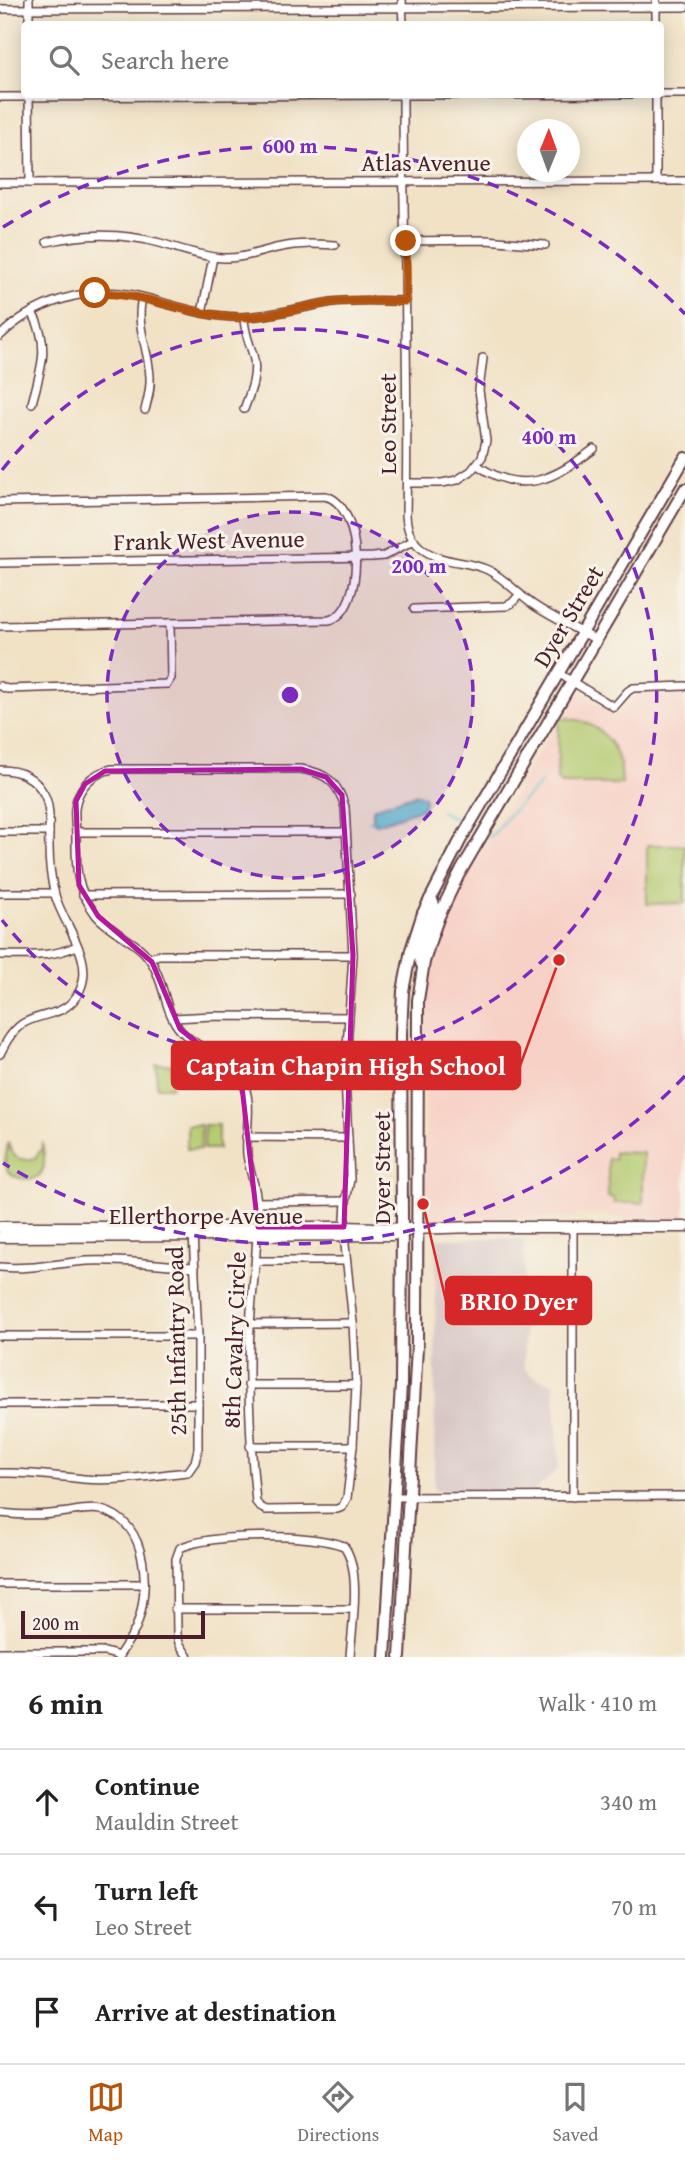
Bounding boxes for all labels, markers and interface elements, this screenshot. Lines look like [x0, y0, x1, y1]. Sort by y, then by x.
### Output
search box [21, 21, 664, 98]
text: Search here [101, 40, 229, 79]
icon: search [45, 41, 83, 79]
north arrow [517, 119, 580, 182]
text: 600 m [262, 130, 318, 161]
street label: Atlas Avenue [361, 145, 491, 180]
route end [390, 225, 421, 256]
route start [79, 277, 110, 308]
street label: Leo Street [370, 373, 405, 475]
text: 400 m [521, 421, 577, 452]
street label: Frank West Avenue [113, 521, 305, 559]
text: 200 m [391, 550, 447, 581]
street label: Dyer Street [524, 558, 612, 674]
centre of rings [278, 683, 302, 707]
callout: Captain Chapin High School [172, 1042, 520, 1089]
text: Captain Chapin High School [186, 1046, 506, 1085]
street label: Dyer Street [364, 1111, 399, 1225]
street label: Ellerthorpe Avenue [109, 1198, 303, 1233]
street label: 25th Infantry Road [157, 1246, 195, 1436]
street label: 8th Cavalry Circle [213, 1251, 255, 1429]
callout: BRIO Dyer [446, 1277, 591, 1324]
text: BRIO Dyer [460, 1281, 578, 1320]
scale bar [21, 1608, 205, 1640]
text: 200 m [32, 1609, 79, 1637]
text: 6 min [28, 1681, 103, 1725]
text: Walk · 410 m [538, 1686, 657, 1719]
text: Continue [95, 1766, 200, 1805]
icon: ahead [28, 1783, 66, 1821]
text: 340 m [600, 1785, 657, 1818]
text: Mauldin Street [95, 1805, 239, 1838]
text: Turn left [95, 1871, 198, 1910]
icon: left [28, 1888, 66, 1926]
text: 70 m [611, 1890, 657, 1923]
text: Leo Street [95, 1910, 192, 1943]
text: Arrive at destination [95, 1992, 336, 2031]
icon: arrive [28, 1993, 66, 2031]
tab: Map [87, 2078, 125, 2148]
tab: Directions [298, 2078, 379, 2148]
tab: Saved [552, 2078, 598, 2148]

